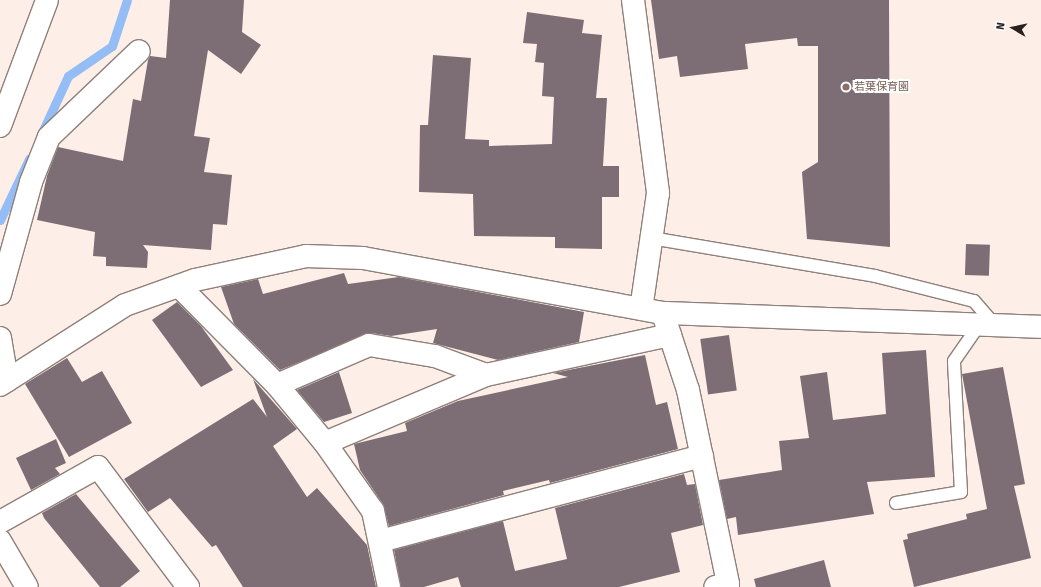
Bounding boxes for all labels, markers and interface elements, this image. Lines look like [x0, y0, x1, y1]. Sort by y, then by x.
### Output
north arrow [993, 8, 1033, 48]
text: N [994, 21, 1008, 31]
place label: 若葉保育園 [854, 80, 909, 94]
marker: 若葉保育園 [841, 82, 851, 92]

